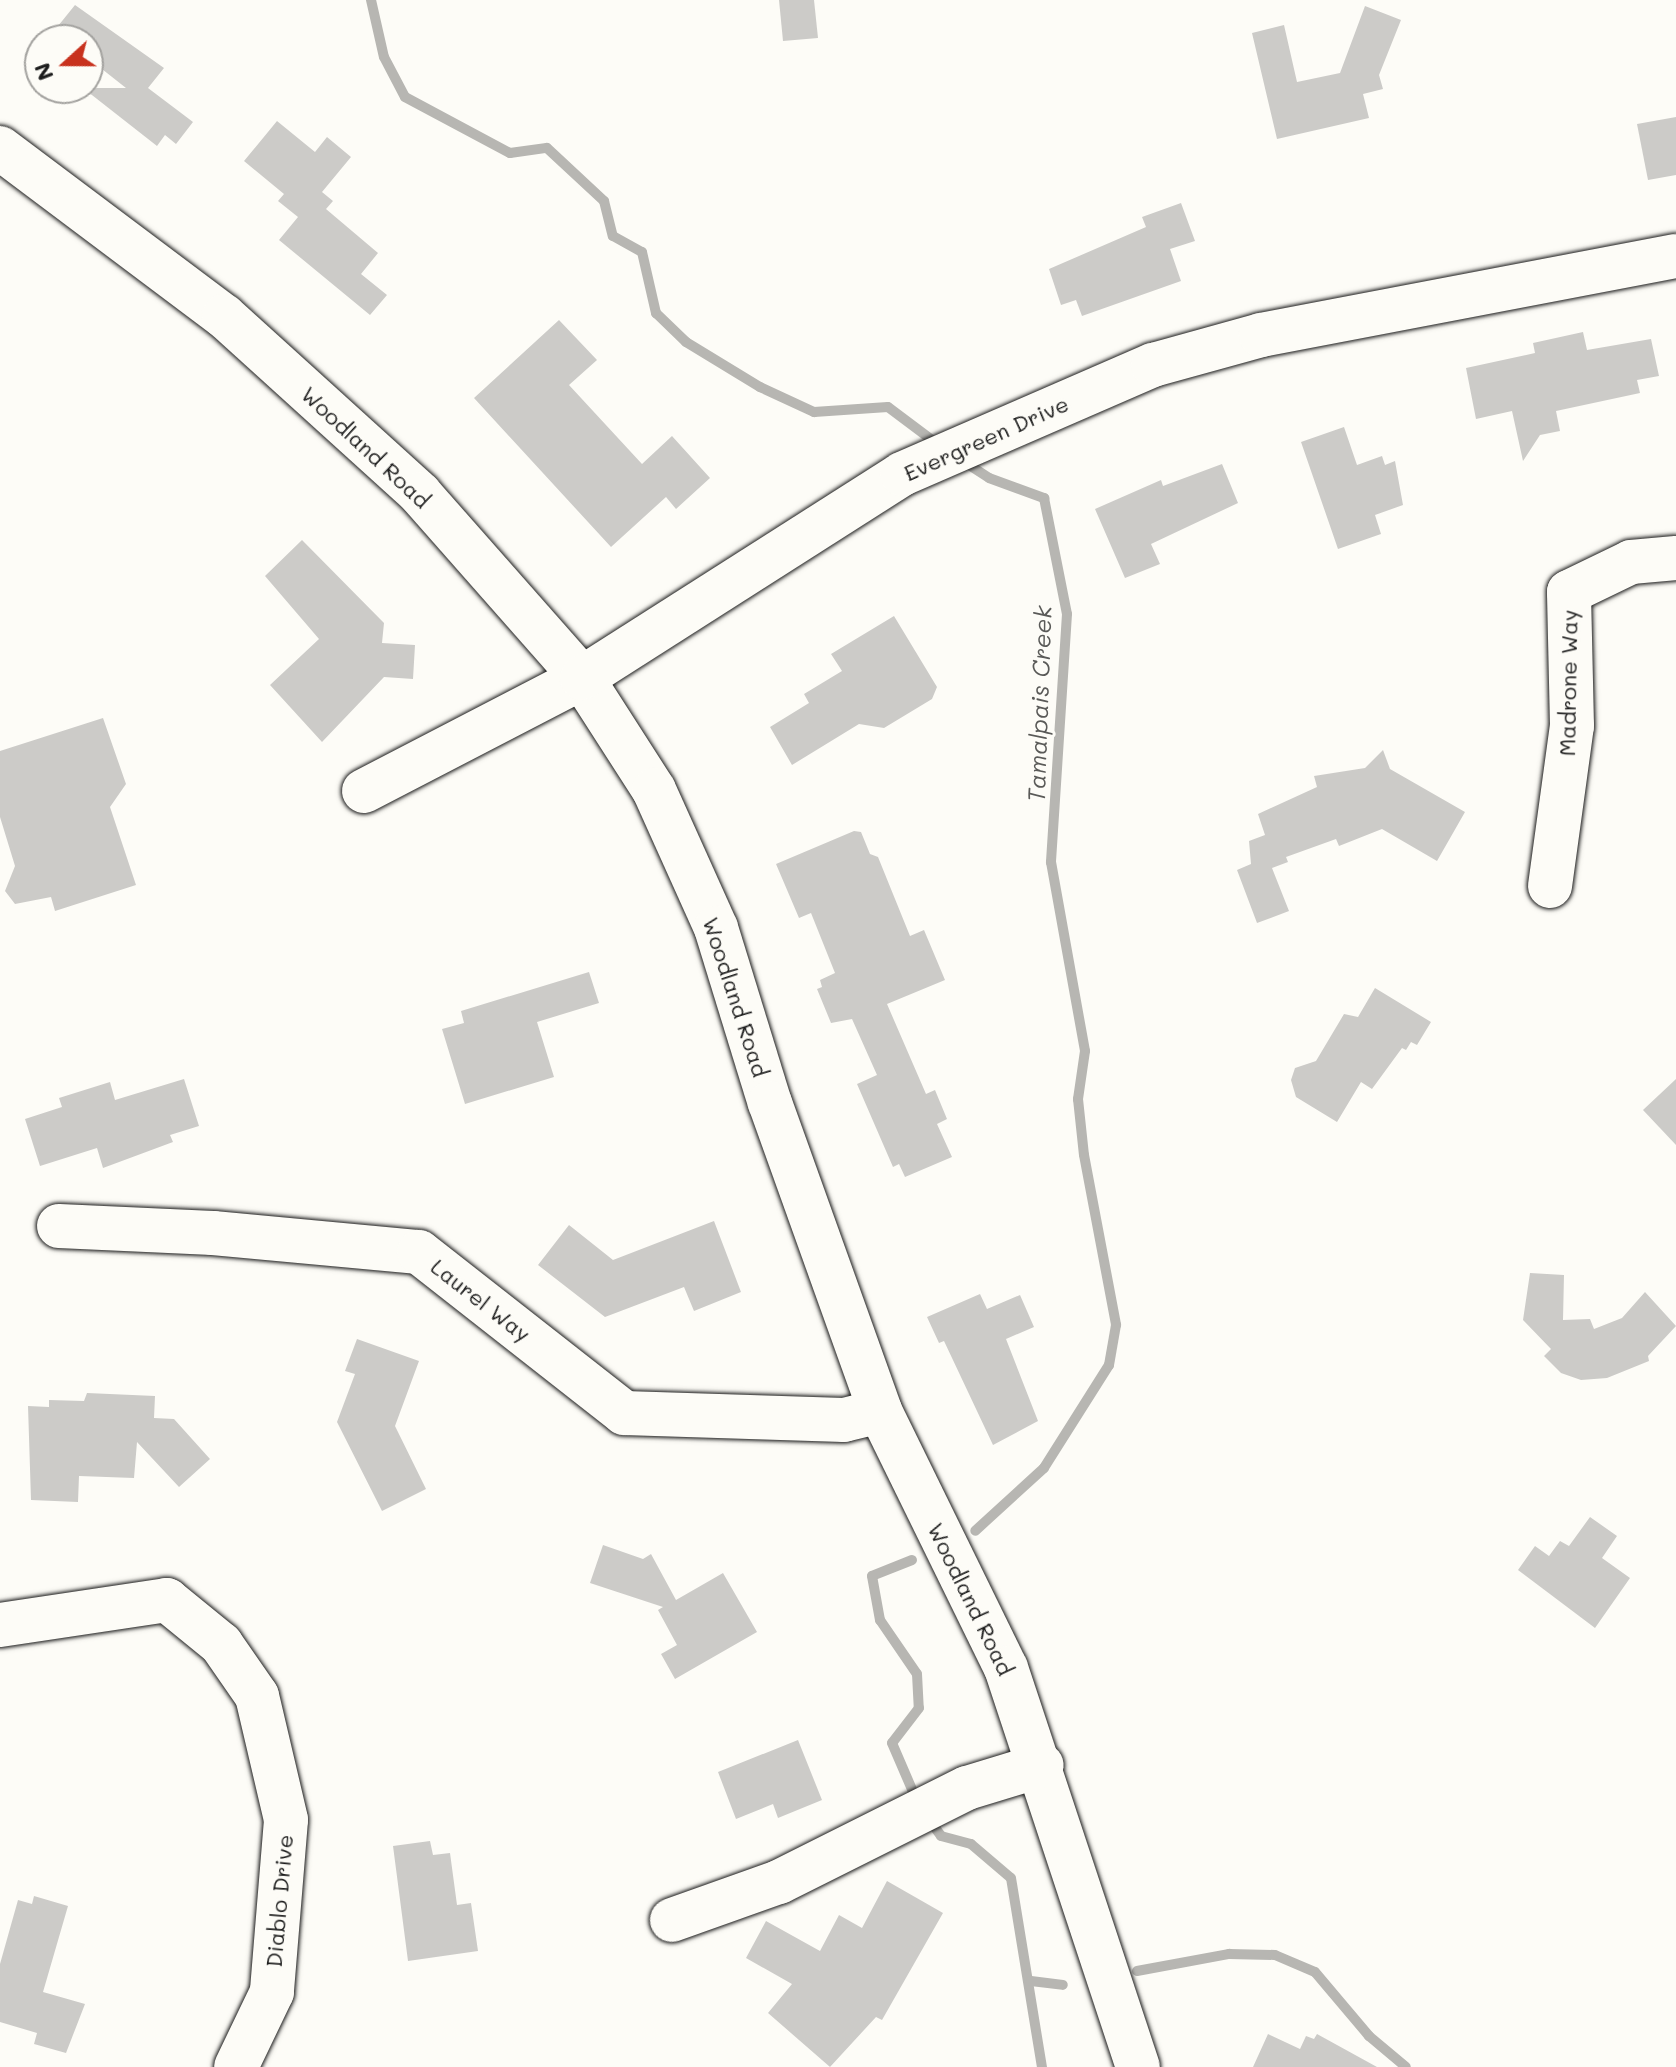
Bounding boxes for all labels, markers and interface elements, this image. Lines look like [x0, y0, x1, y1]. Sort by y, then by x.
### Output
north arrow [24, 24, 104, 104]
text: N [26, 59, 60, 85]
street label: Woodland Road [296, 381, 436, 513]
street label: Evergreen Drive [900, 390, 1072, 486]
water label: Tamalpais Creek [1021, 605, 1057, 803]
street label: Madrone Way [1554, 609, 1582, 757]
street label: Woodland Road [698, 914, 774, 1080]
street label: Laurel Way [426, 1253, 536, 1347]
street label: Woodland Road [923, 1518, 1019, 1680]
street label: Diablo Drive [260, 1833, 298, 1969]

